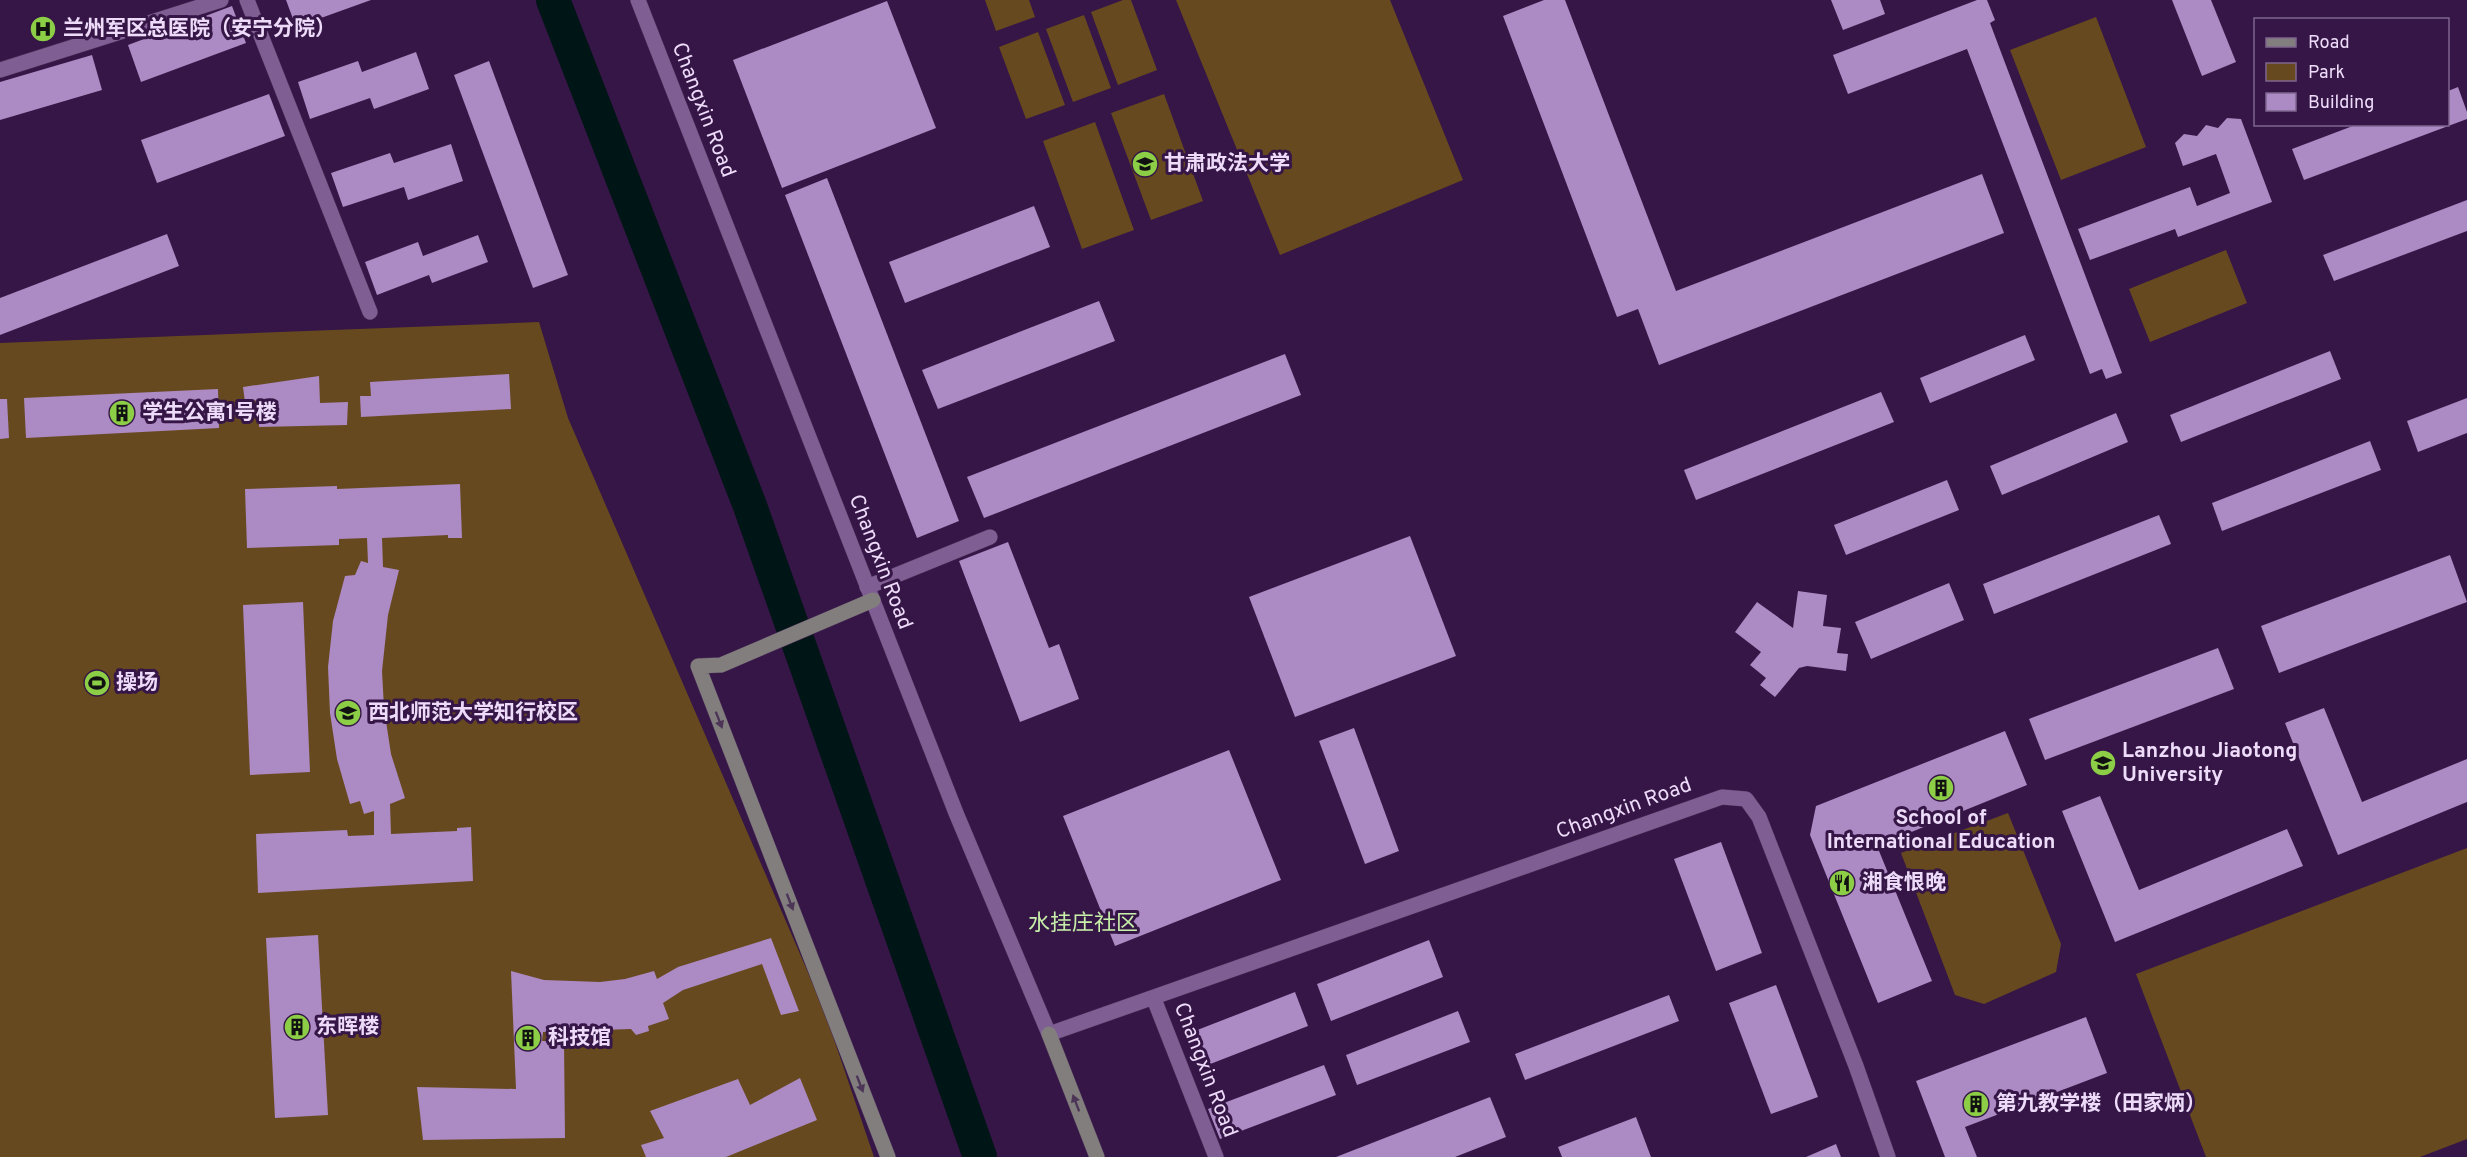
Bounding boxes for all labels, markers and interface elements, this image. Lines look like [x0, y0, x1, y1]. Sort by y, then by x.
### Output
hospital icon: 兰州军区总医院（安宁分院） [28, 14, 58, 44]
place label: 兰州军区总医院（安宁分院） [63, 16, 336, 43]
legend [2254, 18, 2449, 126]
text: Road [2308, 32, 2350, 55]
street label: Changxin Road [665, 39, 741, 181]
text: Park [2308, 62, 2345, 85]
text: Building [2308, 92, 2374, 115]
school or university icon: 甘肃政法大学 [1130, 149, 1160, 179]
place label: 甘肃政法大学 [1164, 151, 1290, 178]
building icon: 学生公寓1号楼 [107, 398, 137, 428]
place label: 学生公寓1号楼 [142, 400, 276, 427]
street label: Changxin Road [842, 491, 918, 633]
sports icon: 操场 [82, 668, 112, 698]
place label: 操场 [116, 670, 158, 697]
school or university icon: 西北师范大学知行校区 [333, 698, 363, 728]
place label: 西北师范大学知行校区 [368, 700, 578, 727]
one-way arrow [715, 712, 725, 730]
place label: Lanzhou Jiaotong University [2122, 738, 2297, 789]
school or university icon: Lanzhou Jiaotong University [2088, 748, 2118, 778]
street label: Changxin Road [1552, 772, 1696, 846]
building icon: School of International Education [1926, 773, 1956, 803]
place label: School of International Education [1827, 805, 2055, 856]
restaurant icon: 湘食恨晚 [1827, 868, 1857, 898]
place label: 湘食恨晚 [1862, 870, 1946, 897]
one-way arrow [785, 894, 795, 912]
district label: 水挂庄社区 [1028, 911, 1138, 938]
street label: Changxin Road [1167, 999, 1243, 1141]
building icon: 东晖楼 [282, 1012, 312, 1042]
place label: 东晖楼 [316, 1014, 379, 1041]
building icon: 科技馆 [513, 1023, 543, 1053]
place label: 科技馆 [548, 1025, 611, 1052]
one-way arrow [856, 1075, 865, 1093]
building icon: 第九教学楼（田家炳） [1961, 1089, 1991, 1119]
place label: 第九教学楼（田家炳） [1996, 1091, 2206, 1118]
one-way arrow [1071, 1093, 1081, 1111]

